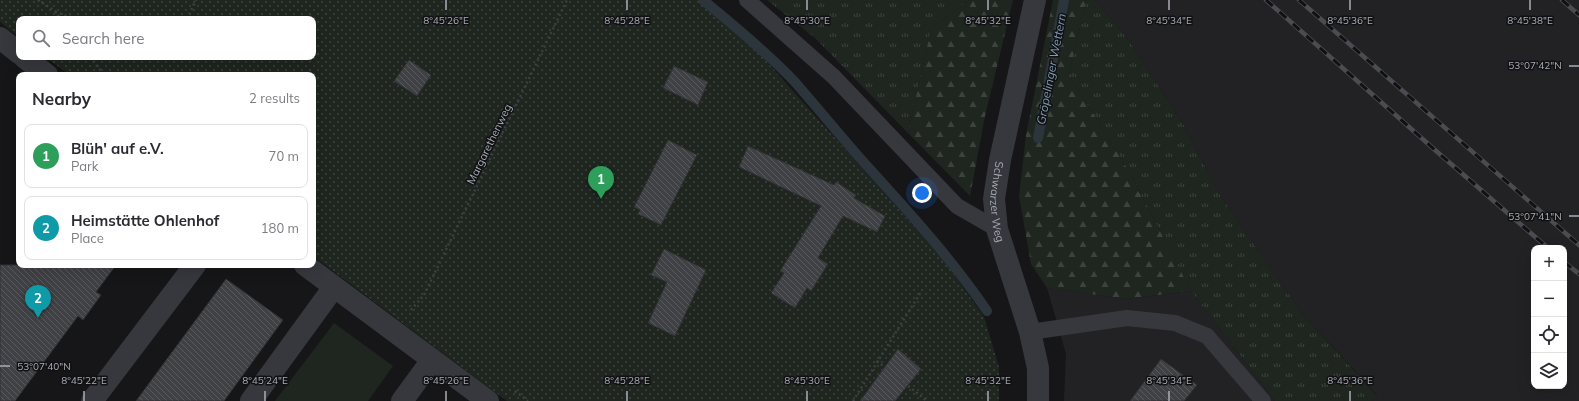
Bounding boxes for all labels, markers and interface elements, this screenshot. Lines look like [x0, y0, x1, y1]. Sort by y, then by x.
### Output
water label: Gröpelinger Wettern [1033, 12, 1069, 126]
text: 8°45'26"E [423, 14, 469, 27]
text: 8°45'28"E [604, 14, 650, 27]
text: 8°45'30"E [784, 14, 830, 27]
text: 8°45'32"E [965, 14, 1011, 27]
text: 8°45'34"E [1146, 14, 1192, 27]
text: 8°45'36"E [1327, 14, 1373, 27]
text: 8°45'38"E [1507, 14, 1553, 27]
search box [16, 16, 316, 60]
icon: search [30, 27, 52, 49]
text: Search here [62, 29, 144, 48]
text: 53°07'42"N [1508, 59, 1562, 72]
text: Nearby [32, 88, 91, 109]
text: 2 results [249, 90, 300, 106]
street label: Margarethenweg [463, 101, 515, 187]
text: Blüh' auf e.V. [71, 139, 164, 158]
text: 1 [42, 148, 50, 164]
text: 70 m [269, 148, 299, 164]
text: Park [71, 158, 98, 174]
street label: Schwarzer Weg [987, 160, 1008, 244]
pin: 1 [588, 166, 614, 199]
your location [912, 183, 932, 203]
text: 53°07'41"N [1508, 210, 1562, 223]
text: Heimstätte Ohlenhof [71, 211, 219, 230]
text: 2 [42, 220, 50, 236]
text: 180 m [261, 220, 299, 236]
text: Place [71, 230, 104, 246]
map controls [1531, 245, 1567, 389]
button: + [1531, 245, 1567, 281]
button: − [1531, 281, 1567, 317]
pin: 2 [25, 285, 51, 318]
button: locate [1531, 317, 1567, 353]
button: layers [1531, 353, 1567, 389]
text: 53°07'40"N [17, 360, 71, 373]
text: 8°45'22"E [61, 374, 107, 387]
text: 8°45'24"E [242, 374, 288, 387]
text: 8°45'26"E [423, 374, 469, 387]
text: 8°45'28"E [604, 374, 650, 387]
text: 8°45'30"E [784, 374, 830, 387]
text: 8°45'32"E [965, 374, 1011, 387]
text: 8°45'34"E [1146, 374, 1192, 387]
text: 8°45'36"E [1327, 374, 1373, 387]

